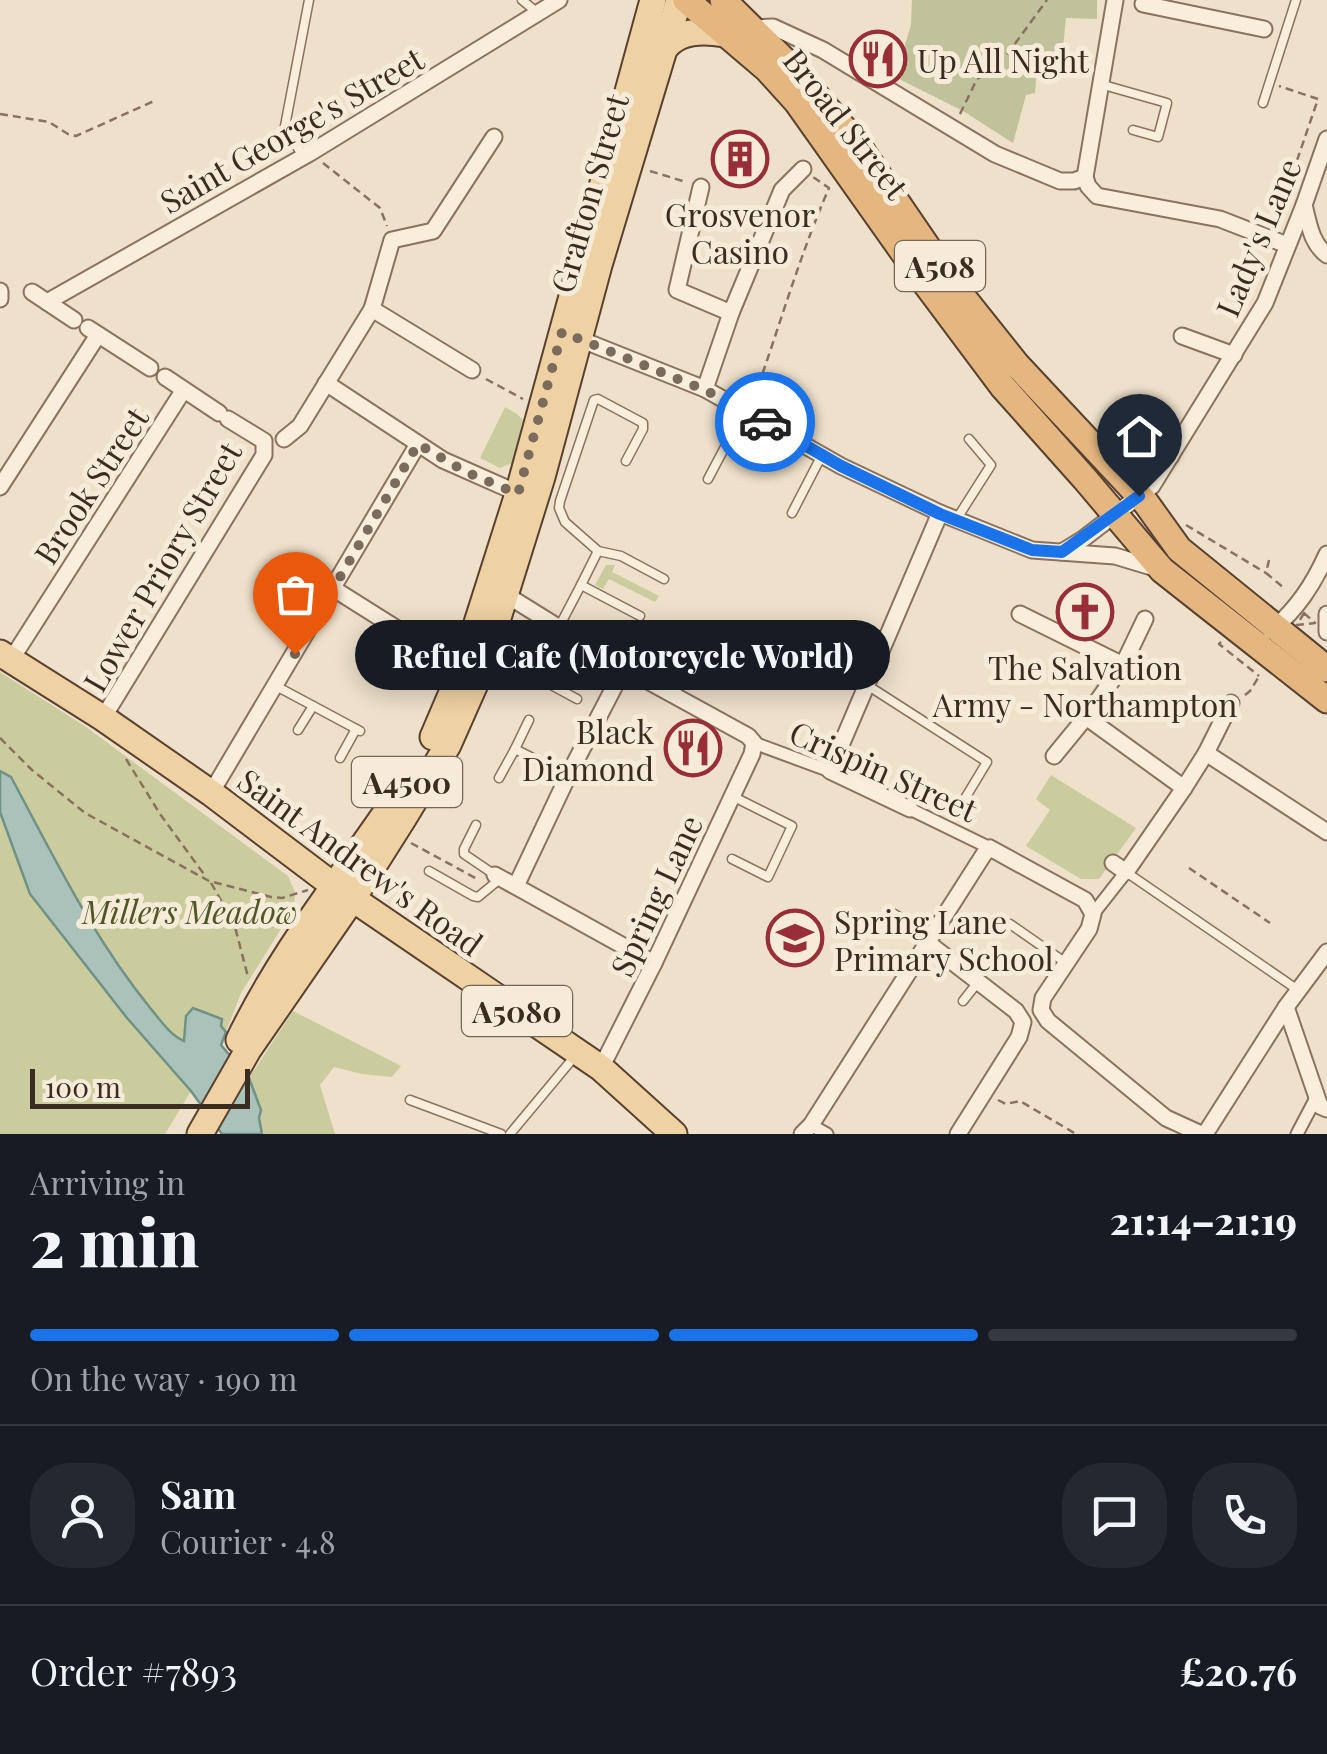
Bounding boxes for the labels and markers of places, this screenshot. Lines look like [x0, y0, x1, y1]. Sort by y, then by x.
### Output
restaurant icon: Up All Night [848, 29, 908, 89]
place label: Up All Night [917, 38, 1089, 81]
building icon: Grosvenor Casino [710, 129, 770, 189]
place label: Grosvenor Casino [665, 192, 815, 272]
pin [1097, 394, 1182, 497]
pin [253, 552, 338, 655]
church icon: The Salvation Army - Northampton [1055, 582, 1115, 642]
callout: Refuel Cafe (Motorcycle World) [355, 619, 890, 689]
place label: The Salvation Army - Northampton [932, 645, 1237, 725]
place label: Black Diamond [522, 709, 654, 789]
restaurant icon: Black Diamond [663, 718, 723, 778]
place label: Spring Lane Primary School [834, 899, 1054, 979]
school or university icon: Spring Lane Primary School [765, 908, 825, 968]

